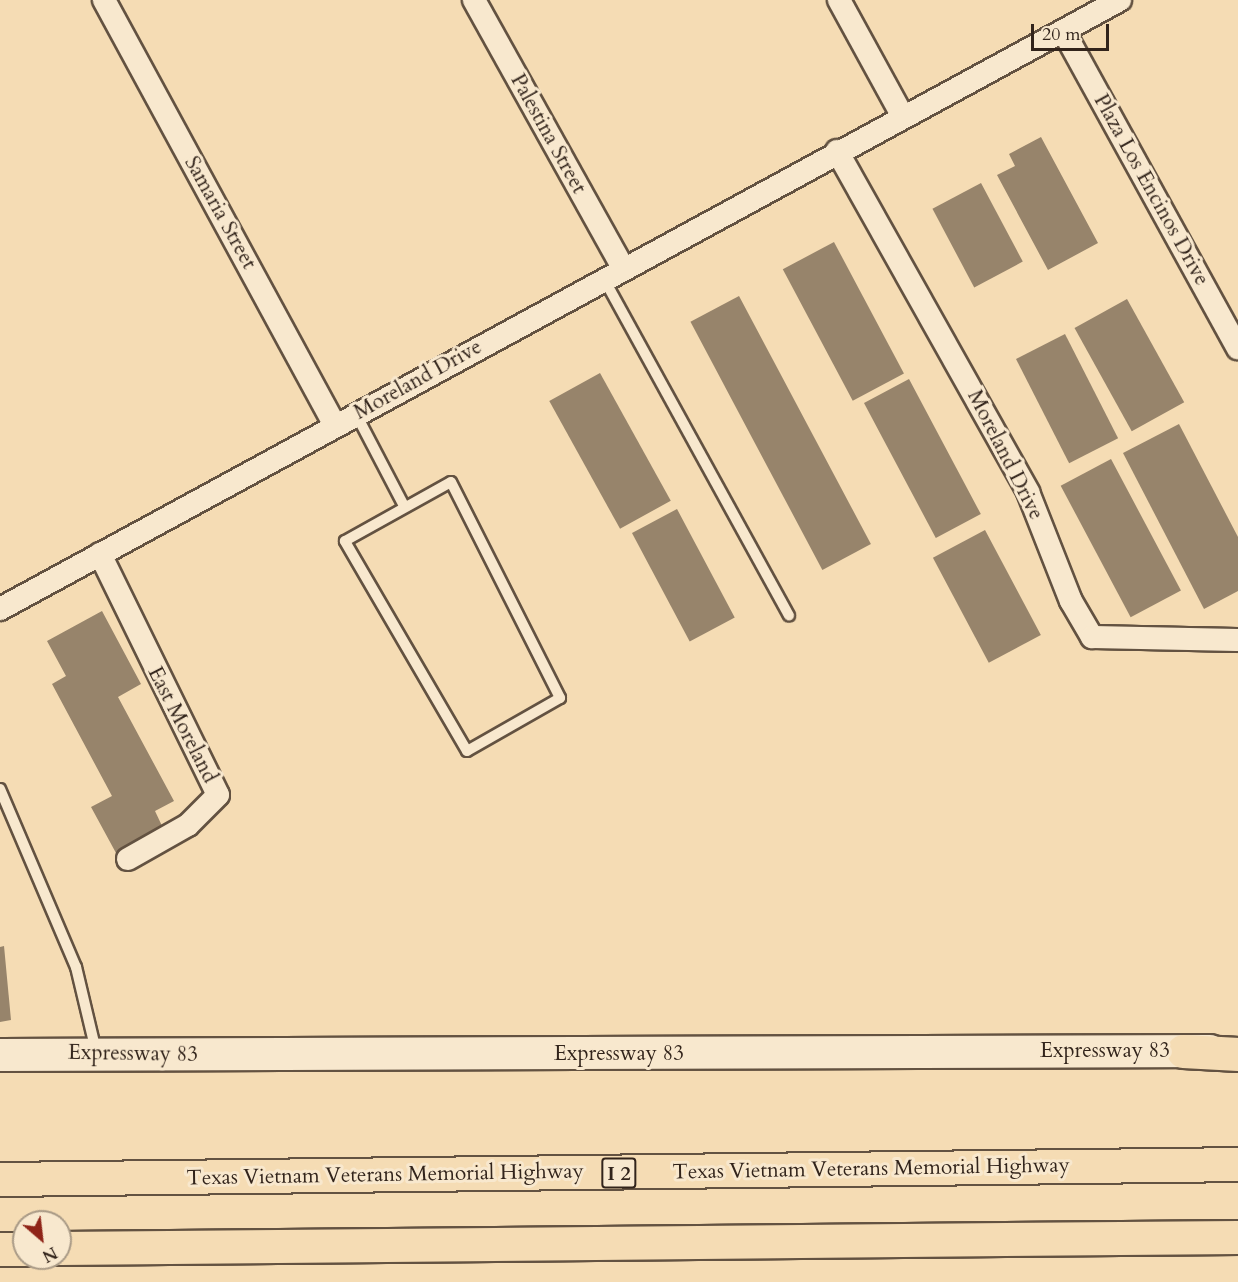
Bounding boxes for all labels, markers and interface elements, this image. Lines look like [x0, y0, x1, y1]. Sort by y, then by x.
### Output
scale bar [1034, 12, 1112, 50]
text: 20 m [1042, 22, 1081, 47]
street label: Palestina Street [505, 70, 591, 198]
street label: Plaza Los Encinos Drive [1088, 90, 1214, 290]
street label: Samaria Street [179, 152, 261, 274]
street label: Moreland Drive [350, 334, 486, 426]
street label: Moreland Drive [961, 386, 1049, 524]
street label: East Moreland [142, 663, 222, 787]
street label: Expressway 83 [1040, 1038, 1170, 1064]
street label: Expressway 83 [68, 1040, 198, 1068]
street label: Expressway 83 [554, 1041, 684, 1067]
street label: Texas Vietnam Veterans Memorial Highway [672, 1153, 1070, 1185]
road number: I 2 [601, 1156, 637, 1190]
street label: Texas Vietnam Veterans Memorial Highway [186, 1159, 584, 1191]
north arrow [12, 1210, 72, 1270]
text: N [38, 1241, 61, 1267]

